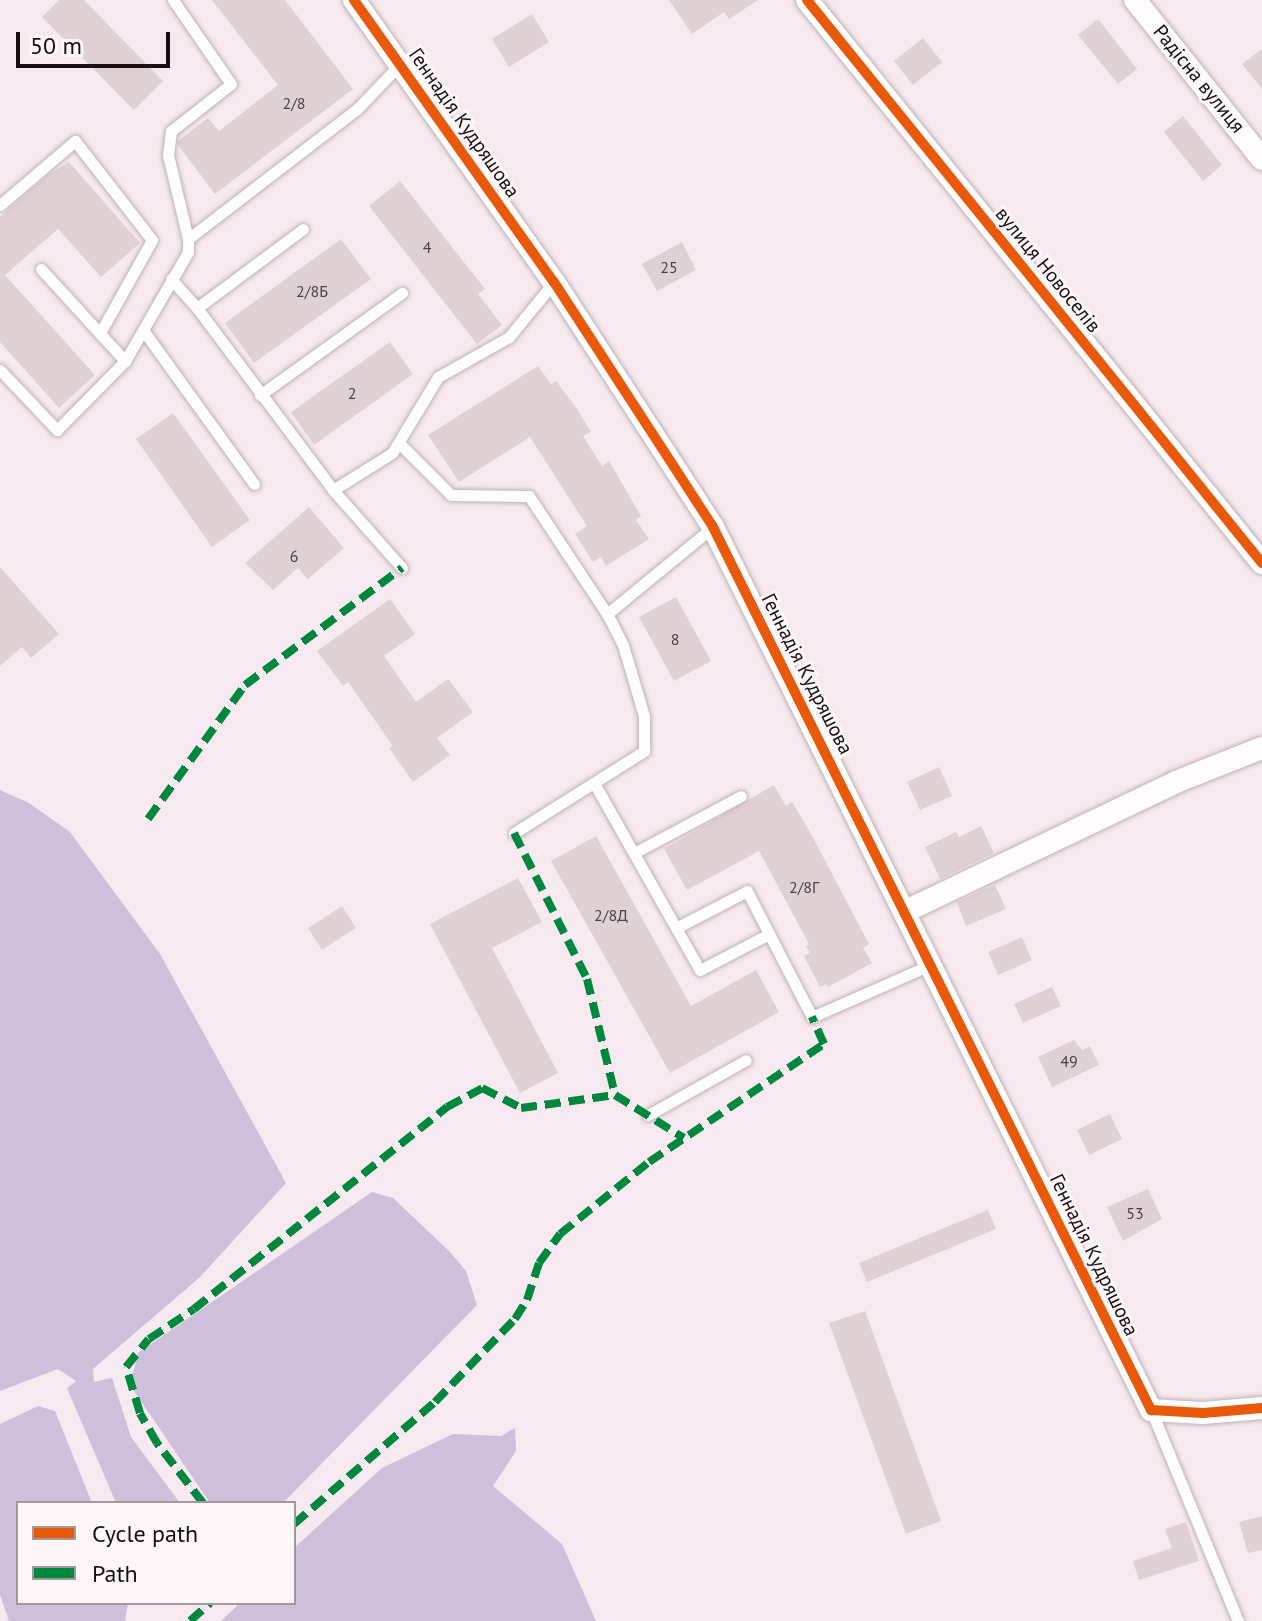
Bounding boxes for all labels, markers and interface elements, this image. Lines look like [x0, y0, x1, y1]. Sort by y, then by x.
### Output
scale bar [20, 16, 174, 66]
street label: Радісна вулиця [1148, 20, 1250, 138]
text: 50 m [30, 30, 82, 61]
street label: Геннадія Кудряшова [403, 44, 525, 202]
house number: 2/8 [282, 93, 306, 113]
street label: вулиця Новоселів [990, 202, 1106, 338]
house number: 4 [423, 237, 431, 257]
house number: 25 [660, 257, 678, 277]
house number: 2/8Б [296, 281, 328, 301]
house number: 2 [348, 383, 356, 403]
house number: 6 [290, 546, 298, 566]
street label: Геннадія Кудряшова [756, 590, 858, 758]
house number: 8 [671, 629, 679, 649]
house number: 2/8Г [789, 877, 819, 897]
house number: 2/8Д [594, 905, 628, 925]
house number: 49 [1060, 1051, 1078, 1071]
street label: Геннадія Кудряшова [1044, 1170, 1144, 1340]
house number: 53 [1126, 1203, 1144, 1223]
legend [16, 1501, 296, 1605]
text: Cycle path [92, 1518, 198, 1549]
text: Path [92, 1558, 138, 1589]

